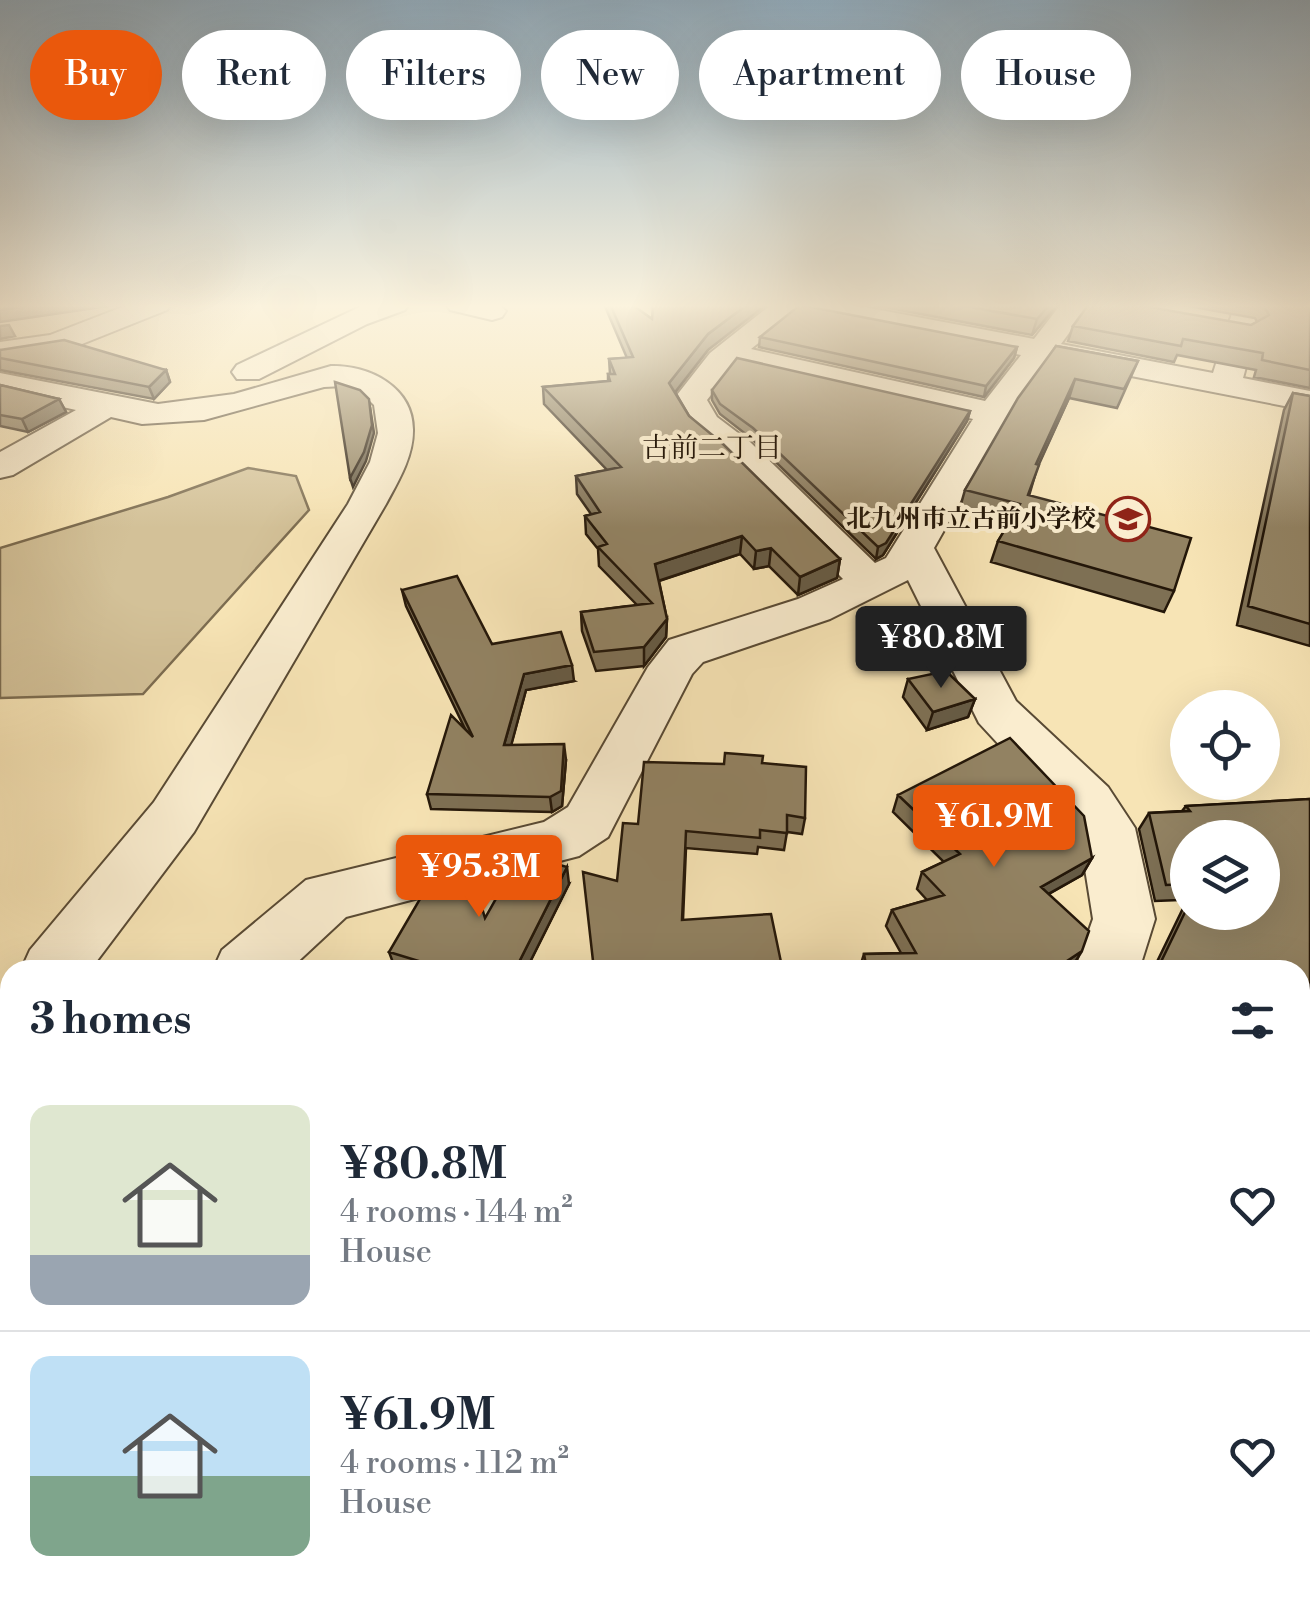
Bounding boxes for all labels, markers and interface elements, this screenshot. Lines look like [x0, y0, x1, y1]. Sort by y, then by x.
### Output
chip: Buy [30, 30, 162, 120]
chip: Rent [182, 30, 326, 120]
chip: Filters [346, 30, 521, 120]
chip: New [541, 30, 679, 120]
chip: Apartment [699, 30, 941, 120]
chip: House [961, 30, 1131, 120]
district label: 古前二丁目 [642, 431, 782, 466]
school or university icon: 北九州市立古前小学校 [1105, 496, 1151, 542]
place label: 北九州市立古前小学校 [846, 504, 1096, 535]
pin: ¥80.8M [860, 606, 1022, 691]
text: ¥80.8M [878, 618, 1004, 658]
map controls [1170, 690, 1280, 930]
button: locate [1170, 690, 1280, 800]
pin: ¥61.9M [913, 785, 1075, 870]
text: ¥61.9M [935, 797, 1053, 837]
button: layers [1170, 820, 1280, 930]
pin: ¥95.3M [398, 835, 560, 920]
text: ¥95.3M [418, 847, 540, 887]
icon: filters [1225, 993, 1280, 1048]
text: 3 homes [30, 994, 192, 1047]
text: ¥80.8M [340, 1139, 507, 1192]
icon: home [110, 1145, 230, 1265]
icon: heart [1225, 1178, 1280, 1233]
text: 4 rooms · 144 m² [340, 1192, 573, 1232]
text: House [340, 1232, 432, 1272]
text: ¥61.9M [340, 1390, 495, 1443]
icon: home [110, 1396, 230, 1516]
icon: heart [1225, 1429, 1280, 1484]
text: 4 rooms · 112 m² [340, 1443, 569, 1483]
text: House [340, 1483, 432, 1523]

